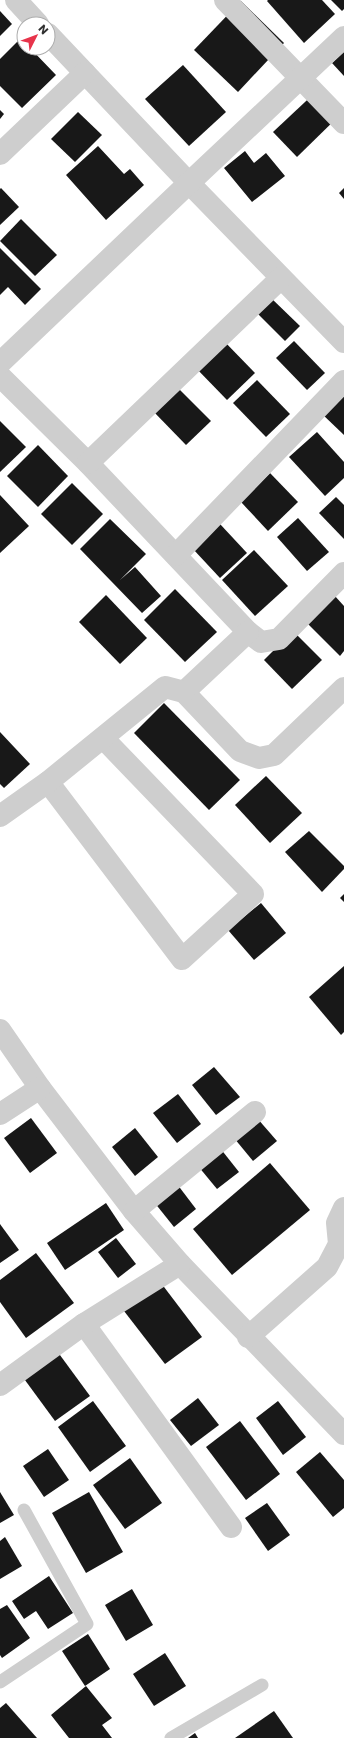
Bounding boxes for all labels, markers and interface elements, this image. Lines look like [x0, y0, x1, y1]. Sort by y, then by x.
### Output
north arrow [16, 16, 56, 56]
text: N [35, 21, 52, 38]

